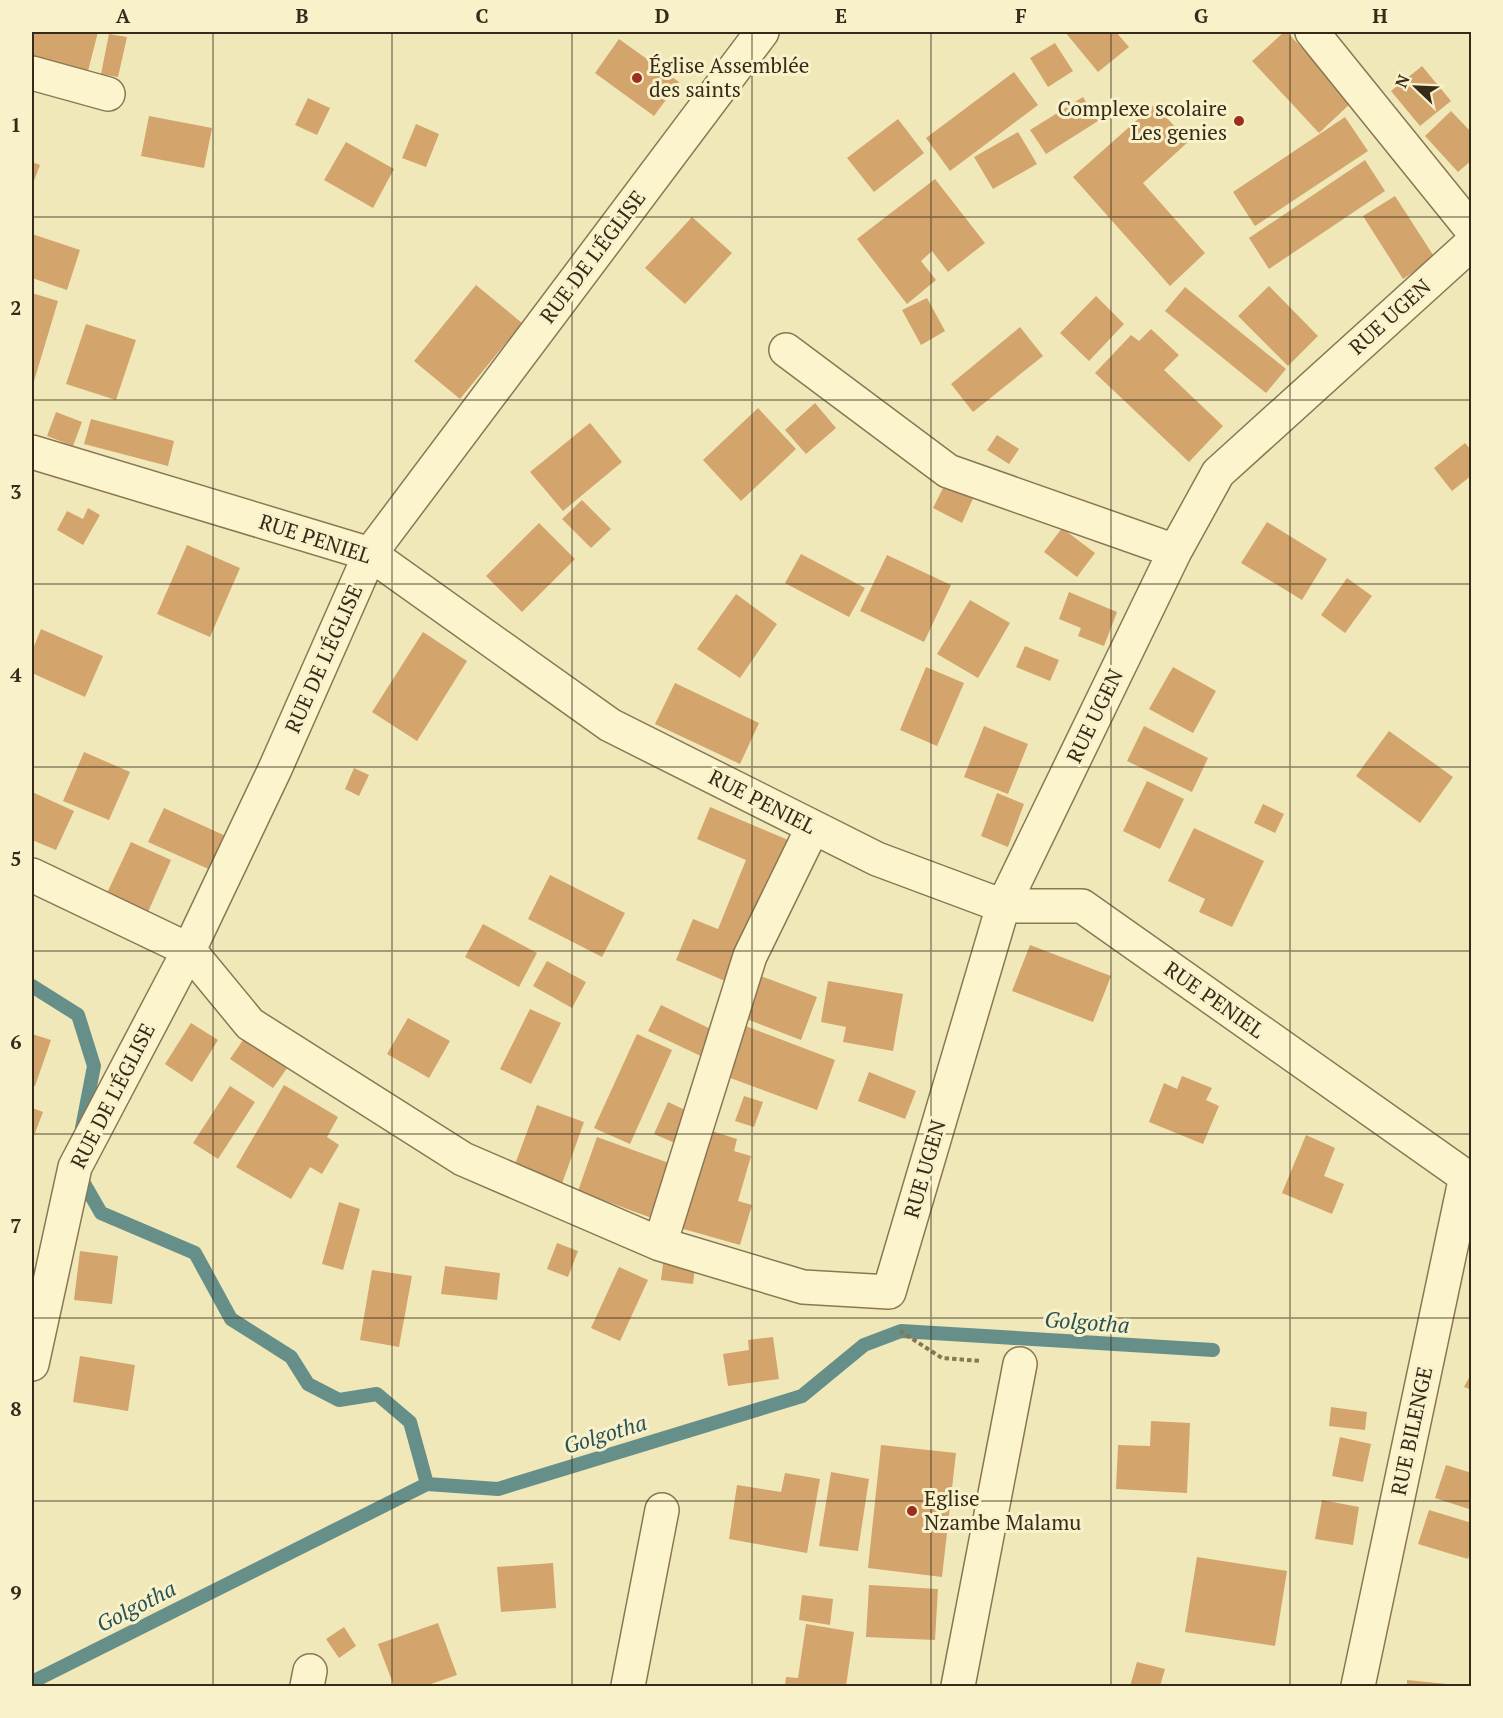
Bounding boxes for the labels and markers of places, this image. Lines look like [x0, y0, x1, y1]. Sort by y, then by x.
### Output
place label: Église Assemblée des saints [649, 51, 809, 103]
marker: Église Assemblée des saints [630, 71, 644, 85]
place label: Complexe scolaire Les genies [1058, 94, 1227, 146]
marker: Complexe scolaire Les genies [1232, 114, 1246, 128]
place label: Eglise Nzambe Malamu [924, 1484, 1081, 1536]
marker: Eglise Nzambe Malamu [905, 1504, 919, 1518]

